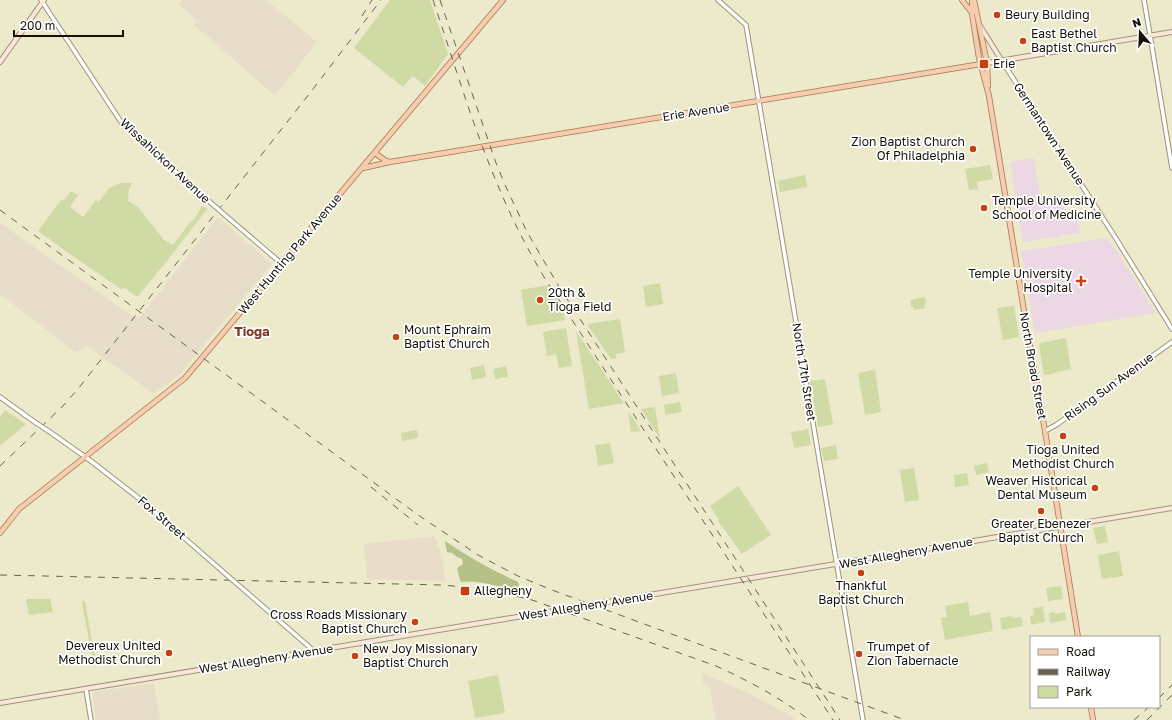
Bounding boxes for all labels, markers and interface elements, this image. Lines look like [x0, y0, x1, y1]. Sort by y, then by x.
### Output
place label: Beury Building [1005, 7, 1090, 22]
marker: Beury Building [992, 10, 1002, 20]
scale bar [14, 12, 123, 38]
north arrow [1120, 12, 1160, 52]
text: N [1131, 15, 1143, 30]
text: 200 m [20, 18, 55, 33]
place label: East Bethel Baptist Church [1031, 26, 1117, 55]
marker: East Bethel Baptist Church [1018, 36, 1028, 46]
place label: Erie [993, 56, 1015, 71]
marker: Erie [978, 58, 990, 70]
street label: Germantown Avenue [1011, 80, 1088, 188]
street label: Erie Avenue [661, 99, 730, 124]
street label: Wissahickon Avenue [117, 115, 214, 206]
place label: Zion Baptist Church Of Philadelphia [851, 134, 965, 163]
marker: Zion Baptist Church Of Philadelphia [968, 144, 978, 154]
street label: West Hunting Park Avenue [235, 190, 345, 317]
place label: Temple University School of Medicine [992, 193, 1101, 222]
marker: Temple University School of Medicine [979, 203, 989, 213]
place label: Temple University Hospital [968, 266, 1072, 295]
marker: Temple University Hospital [1075, 275, 1087, 287]
place label: 20th & Tioga Field [548, 285, 611, 314]
marker: 20th & Tioga Field [535, 295, 545, 305]
street label: North Broad Street [1017, 311, 1050, 421]
place label: Mount Ephraim Baptist Church [404, 322, 491, 351]
street label: North 17th Street [789, 322, 820, 422]
district label: Tioga [234, 323, 270, 339]
marker: Mount Ephraim Baptist Church [391, 332, 401, 342]
street label: Rising Sun Avenue [1061, 349, 1156, 424]
marker: Tioga United Methodist Church [1058, 431, 1068, 441]
place label: Tioga United Methodist Church [1012, 442, 1114, 471]
place label: Weaver Historical Dental Museum [986, 473, 1087, 502]
marker: Weaver Historical Dental Museum [1090, 483, 1100, 493]
street label: Fox Street [135, 493, 190, 543]
marker: Greater Ebenezer Baptist Church [1036, 506, 1046, 516]
place label: Greater Ebenezer Baptist Church [991, 516, 1091, 545]
street label: West Allegheny Avenue [838, 533, 974, 572]
marker: Thankful Baptist Church [856, 568, 866, 578]
place label: Thankful Baptist Church [818, 578, 904, 607]
place label: Allegheny [474, 583, 532, 598]
marker: Allegheny [459, 585, 471, 597]
street label: West Allegheny Avenue [518, 588, 654, 624]
place label: Cross Roads Missionary Baptist Church [270, 607, 407, 636]
marker: Cross Roads Missionary Baptist Church [410, 617, 420, 627]
legend [1030, 636, 1160, 708]
place label: Devereux United Methodist Church [58, 638, 161, 667]
place label: Trumpet of Zion Tabernacle [867, 639, 959, 668]
street label: West Allegheny Avenue [198, 641, 334, 677]
place label: New Joy Missionary Baptist Church [363, 641, 478, 670]
text: Road [1066, 644, 1095, 659]
marker: Devereux United Methodist Church [164, 648, 174, 658]
marker: Trumpet of Zion Tabernacle [854, 649, 864, 659]
marker: New Joy Missionary Baptist Church [350, 651, 360, 661]
text: Railway [1066, 664, 1111, 679]
text: Park [1066, 684, 1092, 699]

